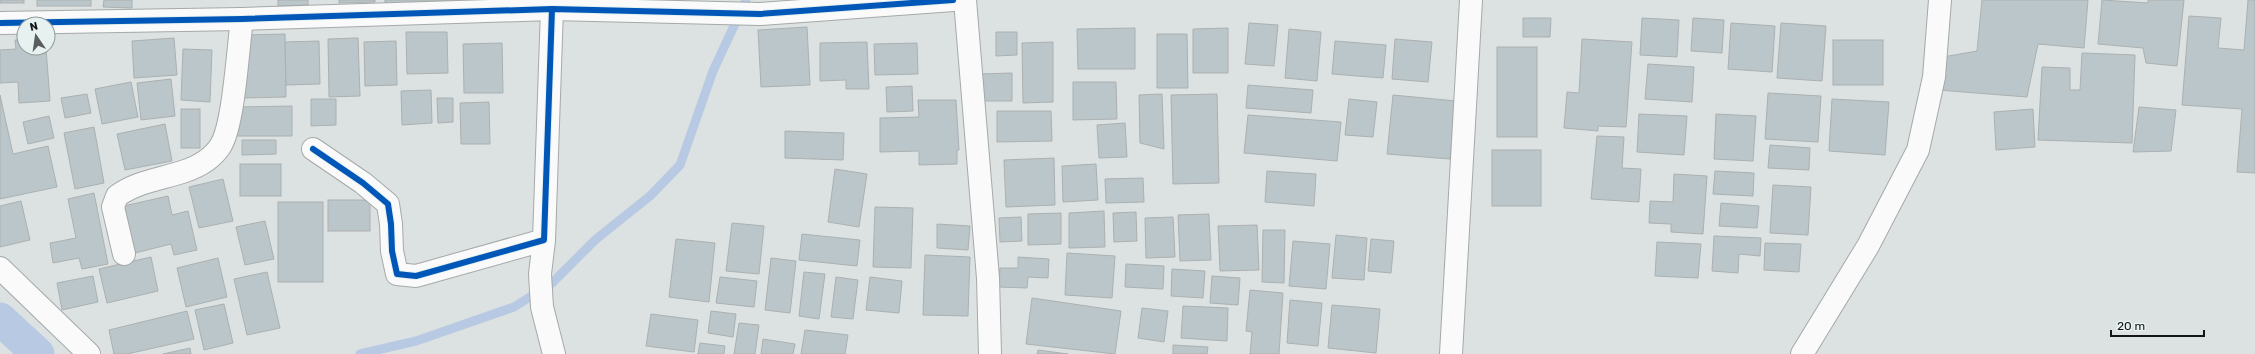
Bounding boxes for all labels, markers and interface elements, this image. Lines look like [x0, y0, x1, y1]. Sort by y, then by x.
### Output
north arrow [16, 16, 56, 56]
text: N [29, 20, 39, 34]
scale bar [2111, 312, 2204, 338]
text: 20 m [2117, 319, 2145, 333]

